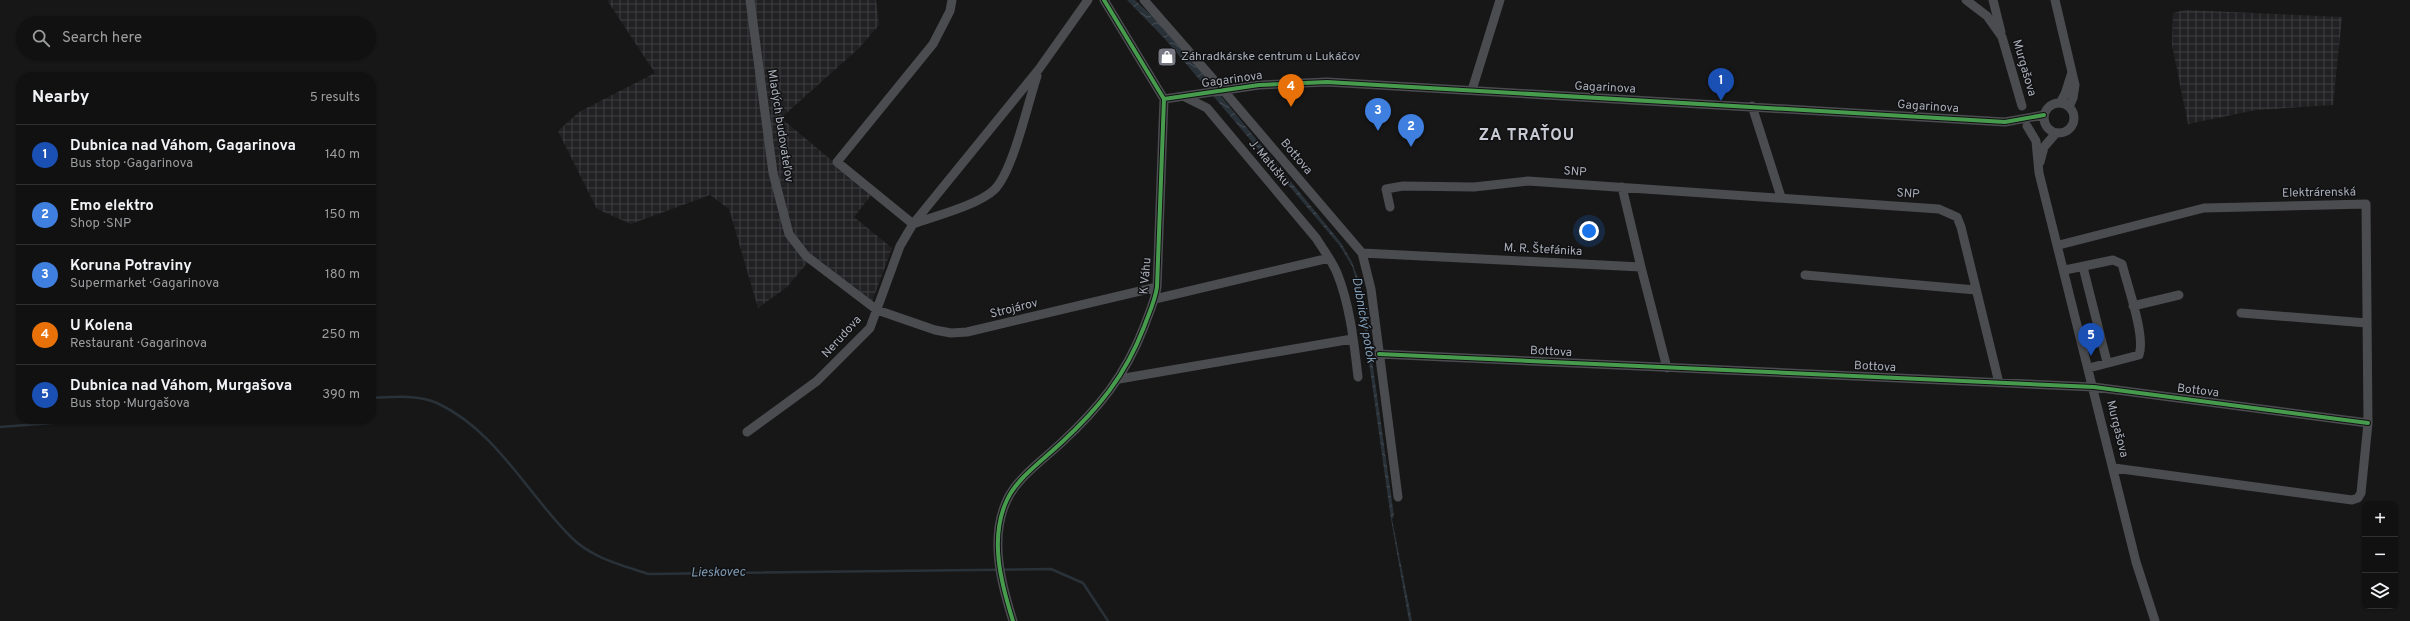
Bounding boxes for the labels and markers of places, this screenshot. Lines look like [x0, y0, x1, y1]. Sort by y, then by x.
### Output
shop icon: Záhradkárske centrum u Lukáčov [1156, 46, 1178, 68]
place label: Záhradkárske centrum u Lukáčov [1181, 49, 1360, 65]
pin: 1 [1708, 68, 1734, 101]
pin: 4 [1278, 74, 1304, 107]
pin: 3 [1365, 98, 1391, 131]
pin: 2 [1398, 114, 1424, 147]
pin: 5 [2078, 323, 2104, 356]

